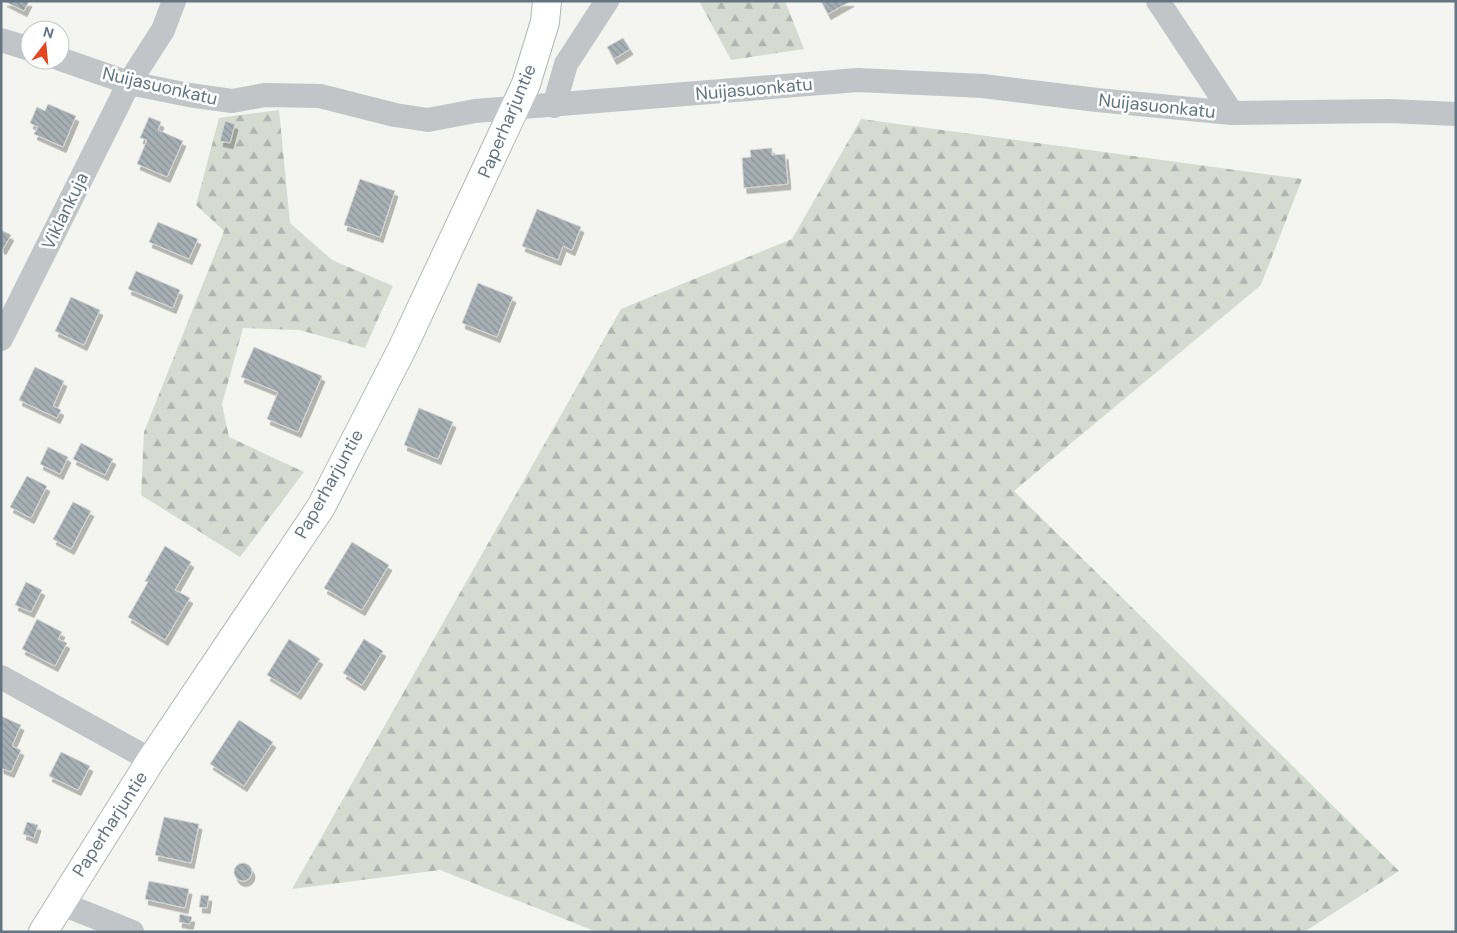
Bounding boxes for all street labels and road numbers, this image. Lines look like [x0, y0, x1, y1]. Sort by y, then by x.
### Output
street label: Paperharjuntie [472, 60, 542, 182]
street label: Nuijasuonkatu [100, 61, 220, 111]
street label: Nuijasuonkatu [694, 72, 814, 106]
street label: Nuijasuonkatu [1097, 88, 1217, 124]
street label: Viklankuja [36, 168, 94, 254]
street label: Paperharjuntie [289, 425, 369, 543]
street label: Paperharjuntie [67, 767, 153, 881]

